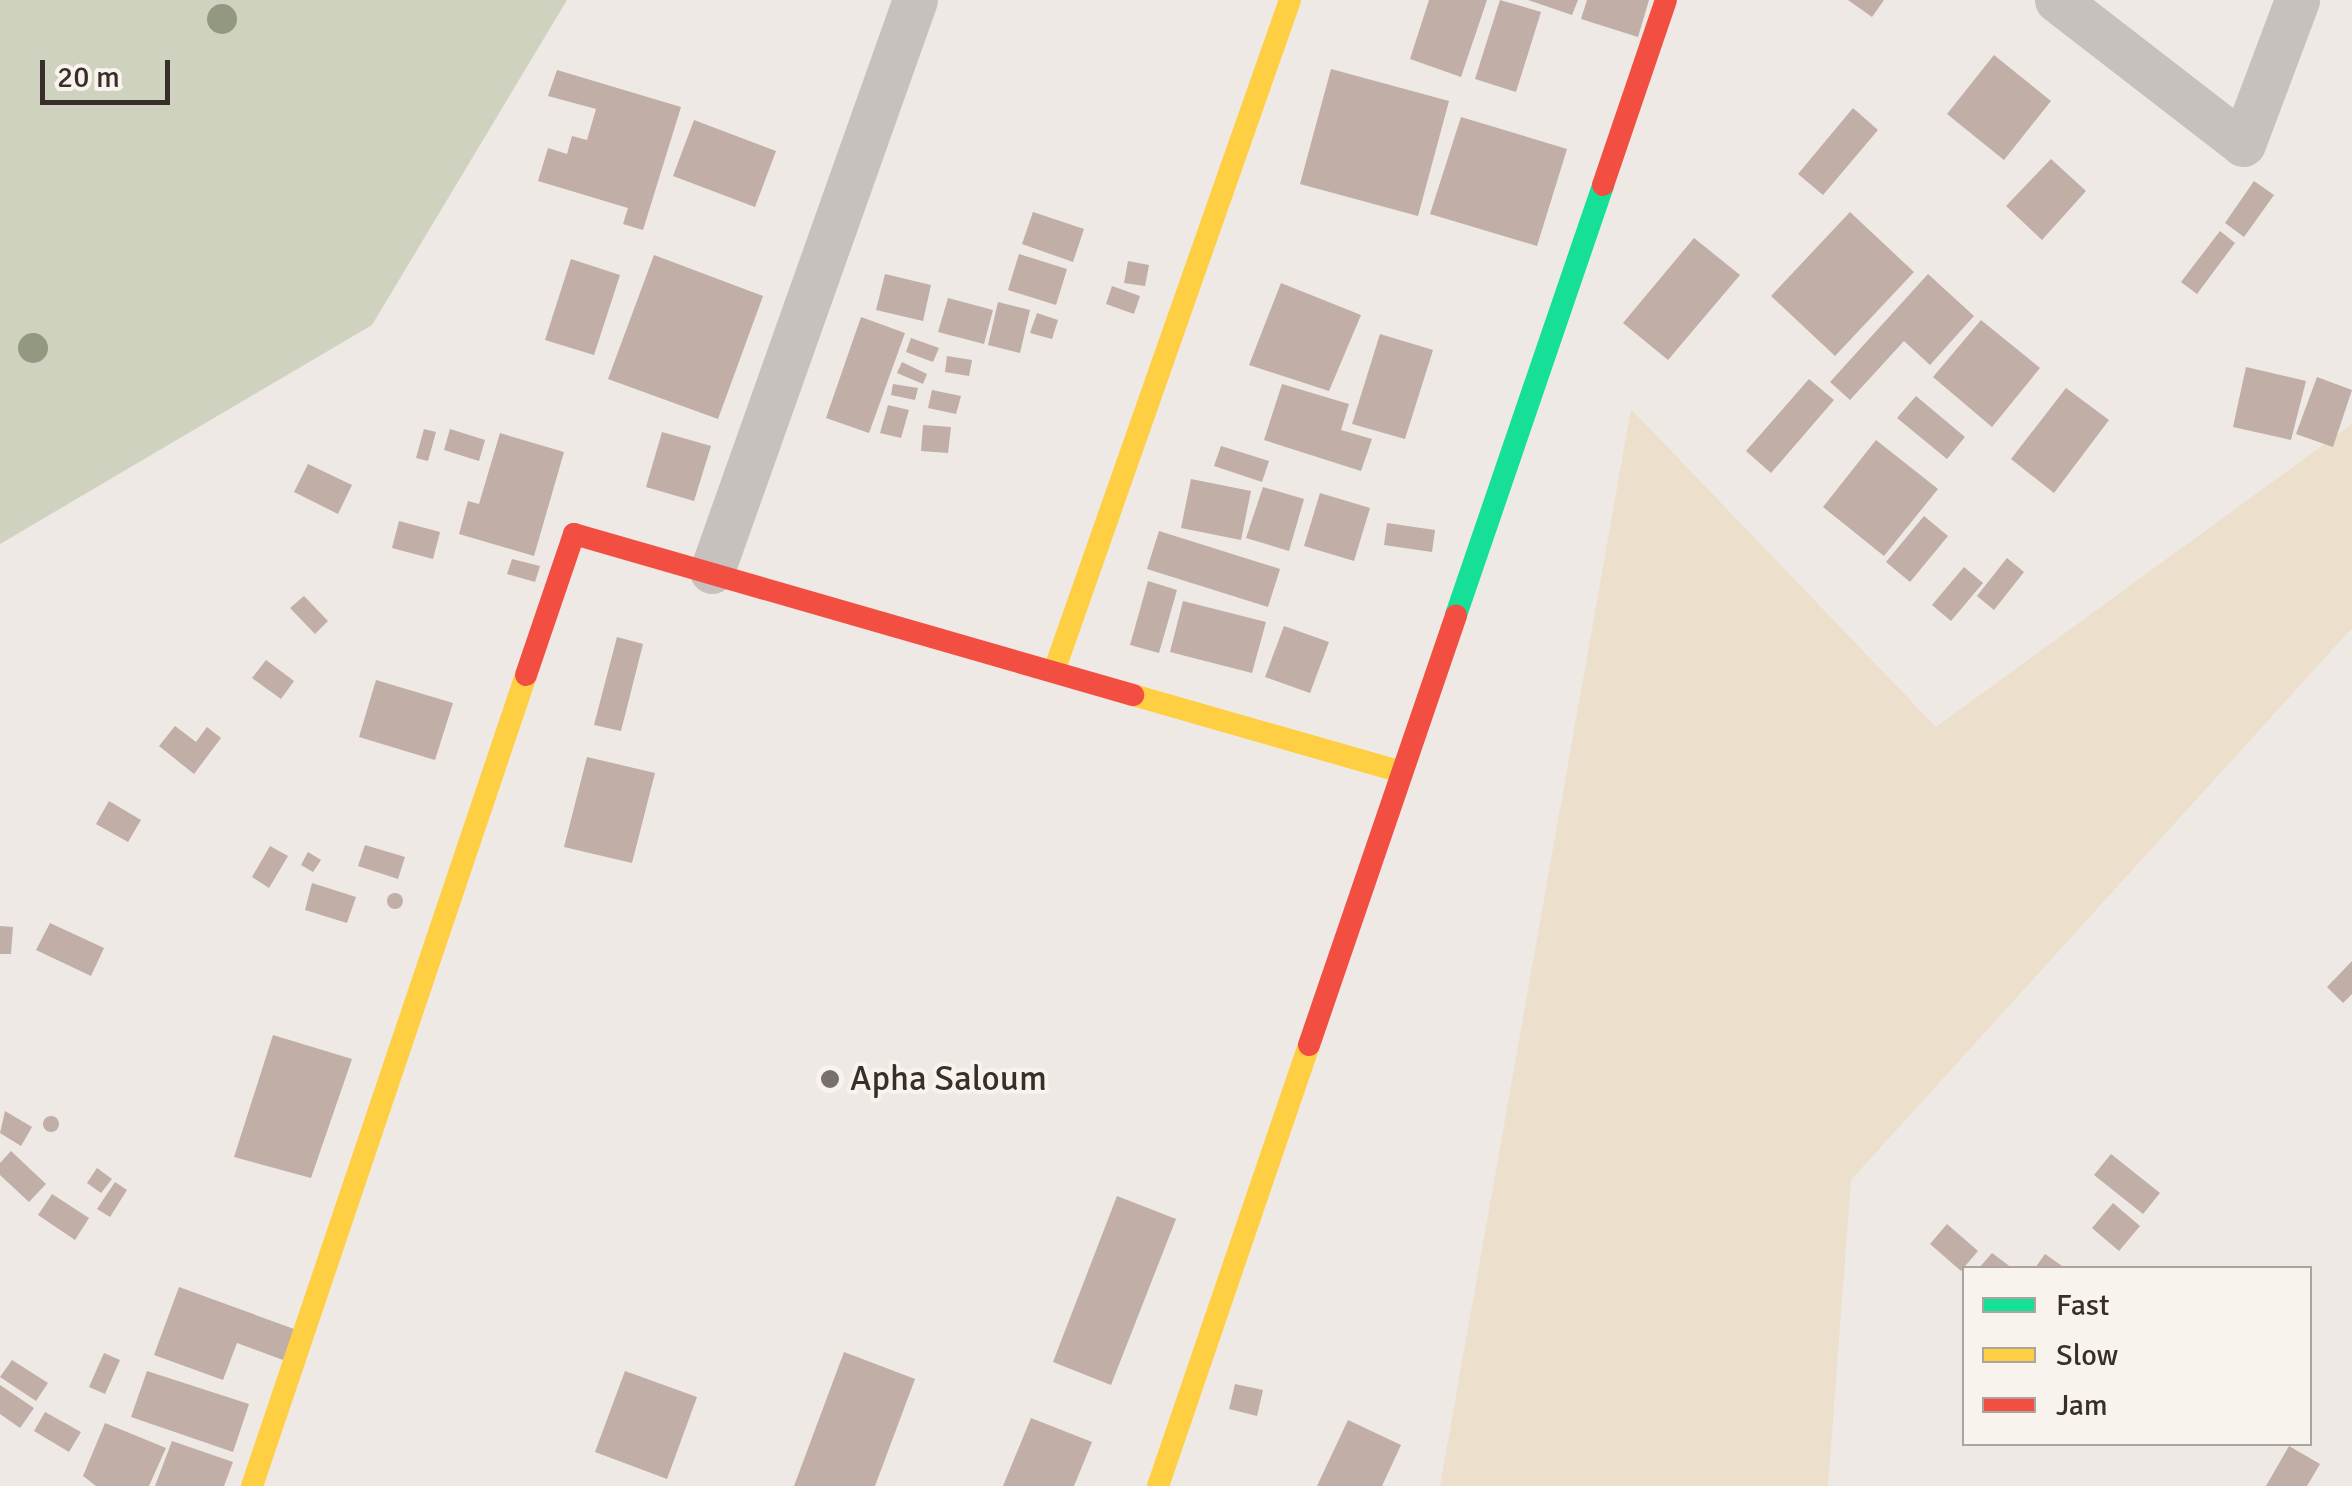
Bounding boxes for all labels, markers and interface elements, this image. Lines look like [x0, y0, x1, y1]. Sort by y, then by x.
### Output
scale bar [45, 40, 175, 102]
text: 20 m [57, 59, 120, 96]
place label: Apha Saloum [850, 1058, 1047, 1100]
marker: Apha Saloum [819, 1068, 841, 1090]
legend [1962, 1266, 2312, 1446]
text: Fast [2056, 1287, 2109, 1324]
text: Slow [2056, 1337, 2118, 1374]
text: Jam [2056, 1387, 2108, 1424]

